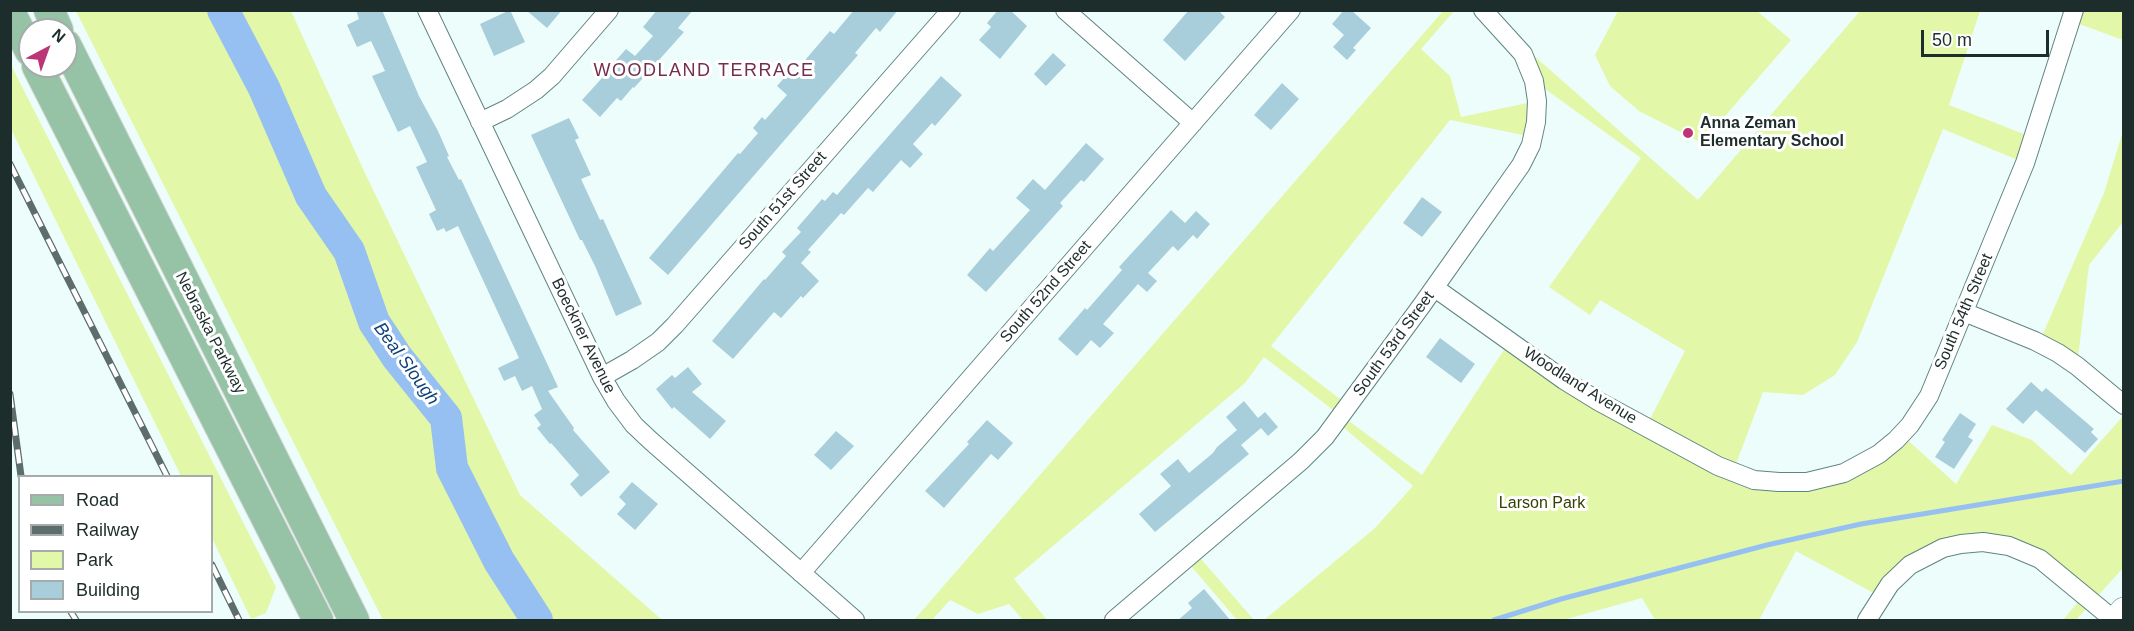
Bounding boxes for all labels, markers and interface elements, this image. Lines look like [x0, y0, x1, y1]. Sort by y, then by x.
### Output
north arrow [18, 18, 78, 78]
scale bar [1924, 18, 2052, 56]
text: N [49, 25, 69, 46]
text: 50 m [1932, 30, 1972, 50]
district label: WOODLAND TERRACE [593, 60, 815, 82]
place label: Anna Zeman Elementary School [1700, 114, 1844, 152]
marker: Anna Zeman Elementary School [1681, 126, 1695, 140]
street label: South 51st Street [735, 148, 831, 254]
street label: South 52nd Street [996, 237, 1096, 347]
street label: South 54th Street [1931, 251, 1997, 373]
street label: Nebraska Parkway [171, 269, 249, 397]
street label: Boeckner Avenue [547, 275, 619, 397]
street label: South 53rd Street [1349, 288, 1439, 400]
water label: Beal Slough [369, 318, 443, 410]
street label: Woodland Avenue [1520, 343, 1640, 429]
legend [18, 475, 213, 613]
text: Road [76, 490, 119, 510]
park label: Larson Park [1499, 494, 1585, 514]
text: Railway [76, 520, 139, 540]
text: Park [76, 550, 113, 570]
text: Building [76, 580, 140, 600]

